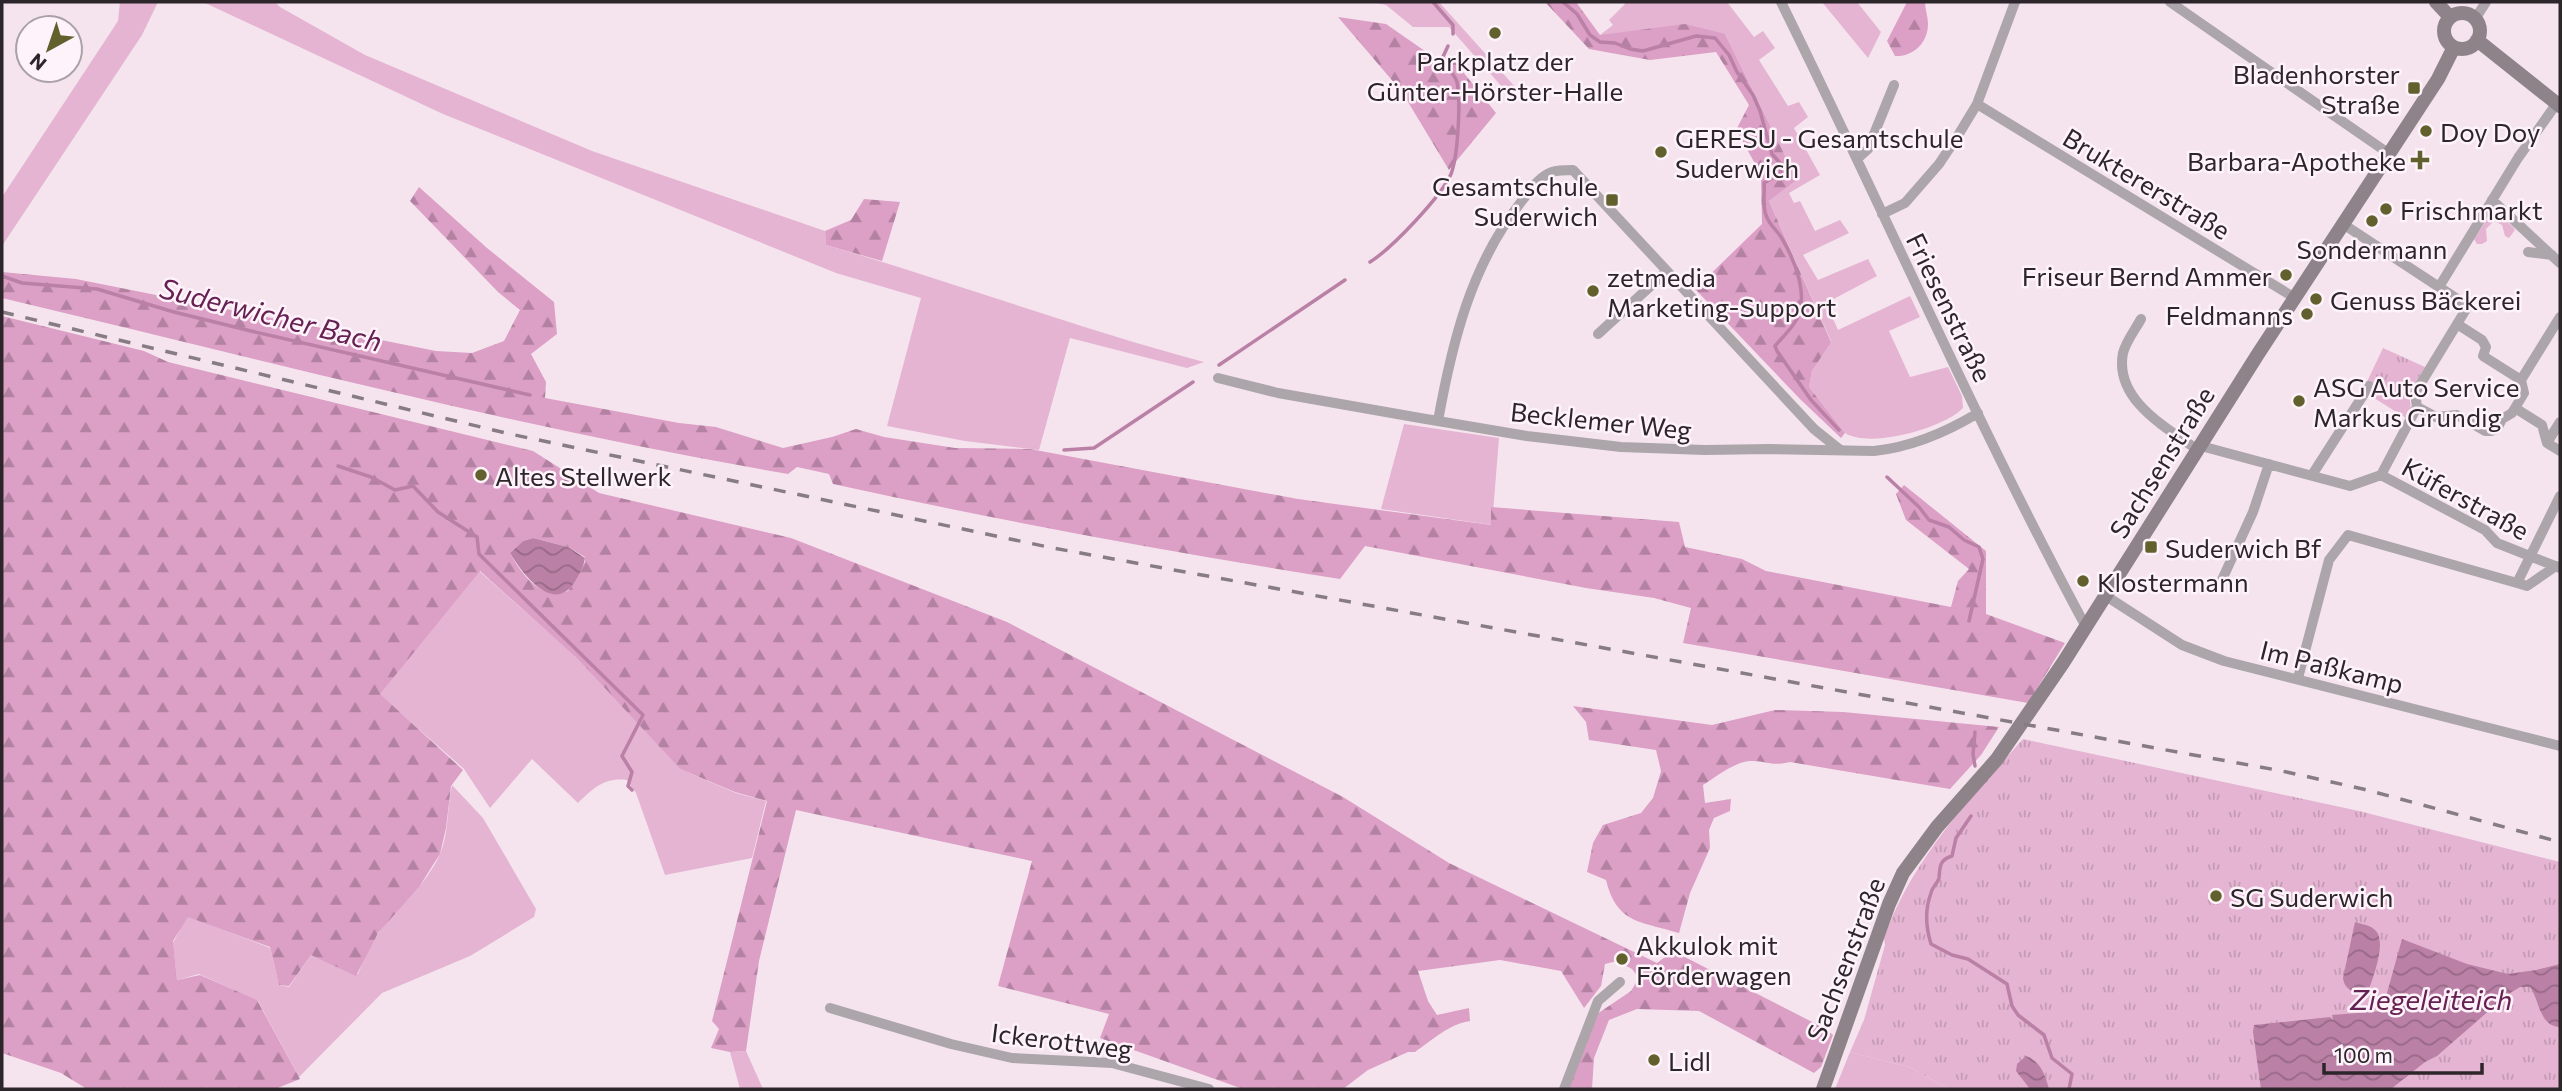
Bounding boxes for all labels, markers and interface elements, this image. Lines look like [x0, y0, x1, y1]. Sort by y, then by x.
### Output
north arrow [14, 14, 84, 84]
marker: Parkplatz der Günter-Hörster-Halle [1487, 25, 1503, 41]
place label: Parkplatz der Günter-Hörster-Halle [1367, 45, 1623, 106]
text: N [25, 49, 51, 76]
place label: Bladenhorster Straße [2233, 58, 2400, 119]
marker: Bladenhorster Straße [2406, 80, 2422, 96]
place label: Doy Doy [2440, 116, 2540, 147]
street label: Bruktererstraße [2058, 121, 2236, 245]
place label: GERESU - Gesamtschule Suderwich [1675, 122, 1964, 183]
marker: Doy Doy [2418, 123, 2434, 139]
marker: GERESU - Gesamtschule Suderwich [1653, 144, 1669, 160]
place label: Barbara-Apotheke [2187, 145, 2406, 176]
marker: Barbara-Apotheke [2412, 152, 2428, 168]
place label: Gesamtschule Suderwich [1432, 170, 1598, 231]
marker: Gesamtschule Suderwich [1604, 192, 1620, 208]
place label: Frischmarkt [2400, 194, 2543, 225]
marker: Frischmarkt [2378, 201, 2394, 217]
marker: Sondermann [2364, 213, 2380, 229]
street label: Friesenstraße [1901, 228, 1999, 386]
place label: Sondermann [2297, 233, 2447, 264]
place label: Friseur Bernd Ammer [2022, 260, 2272, 291]
place label: zetmedia Marketing-Support [1607, 261, 1837, 322]
marker: Friseur Bernd Ammer [2278, 267, 2294, 283]
water label: Suderwicher Bach [156, 270, 386, 358]
marker: zetmedia Marketing-Support [1585, 283, 1601, 299]
place label: Genuss Bäckerei [2330, 284, 2521, 315]
marker: Genuss Bäckerei [2308, 291, 2324, 307]
place label: Feldmanns [2165, 299, 2293, 330]
marker: Feldmanns [2299, 306, 2315, 322]
place label: ASG Auto Service Markus Grundig [2313, 371, 2519, 432]
street label: Sachsenstraße [2102, 381, 2220, 543]
marker: ASG Auto Service Markus Grundig [2291, 393, 2307, 409]
street label: Becklemer Weg [1509, 395, 1693, 445]
street label: Küferstraße [2397, 450, 2535, 546]
place label: Altes Stellwerk [495, 460, 671, 491]
marker: Altes Stellwerk [473, 467, 489, 483]
place label: Suderwich Bf [2165, 532, 2322, 563]
marker: Suderwich Bf [2143, 539, 2159, 555]
place label: Klostermann [2097, 566, 2249, 597]
marker: Klostermann [2075, 573, 2091, 589]
street label: Im Paßkamp [2257, 633, 2407, 699]
street label: Sachsenstraße [1800, 873, 1890, 1045]
place label: SG Suderwich [2230, 881, 2393, 912]
marker: SG Suderwich [2208, 888, 2224, 904]
place label: Akkulok mit Förderwagen [1636, 929, 1792, 990]
marker: Akkulok mit Förderwagen [1614, 951, 1630, 967]
water label: Ziegeleiteich [2349, 982, 2512, 1016]
street label: Ickerottweg [990, 1016, 1134, 1064]
scale bar [2324, 1032, 2482, 1076]
text: 100 m [2334, 1042, 2393, 1067]
place label: Lidl [1668, 1045, 1711, 1076]
marker: Lidl [1646, 1052, 1662, 1068]

